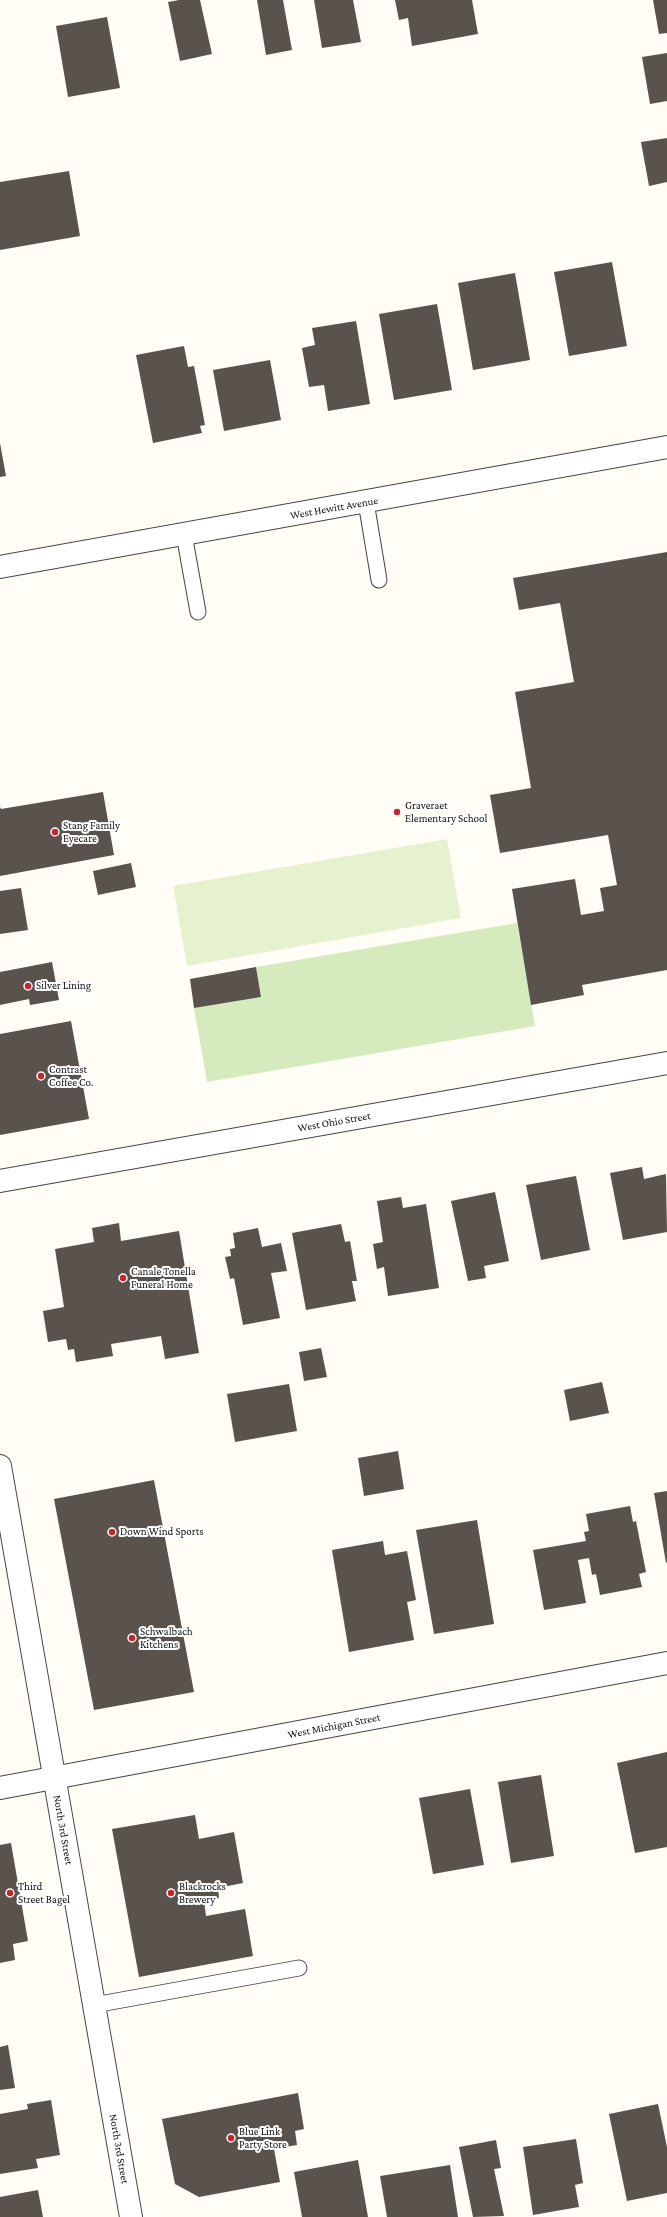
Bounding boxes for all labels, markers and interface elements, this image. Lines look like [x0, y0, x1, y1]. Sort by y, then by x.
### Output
street label: West Hewitt Avenue [289, 494, 379, 522]
place label: Graveraet Elementary School [405, 799, 487, 825]
marker: Graveraet Elementary School [392, 807, 402, 817]
place label: Stang Family Eyecare [63, 819, 120, 845]
marker: Stang Family Eyecare [50, 827, 60, 837]
place label: Silver Lining [36, 979, 91, 993]
marker: Silver Lining [23, 981, 33, 991]
place label: Contrast Coffee Co. [49, 1063, 93, 1089]
marker: Contrast Coffee Co. [36, 1071, 46, 1081]
street label: West Ohio Street [296, 1109, 372, 1135]
place label: Canale Tonella Funeral Home [131, 1265, 196, 1291]
marker: Canale Tonella Funeral Home [118, 1273, 128, 1283]
place label: Down Wind Sports [120, 1525, 204, 1539]
marker: Down Wind Sports [107, 1527, 117, 1537]
place label: Schwalbach Kitchens [140, 1625, 193, 1651]
marker: Schwalbach Kitchens [127, 1633, 137, 1643]
street label: West Michigan Street [287, 1711, 381, 1741]
street label: North 3rd Street [50, 1794, 76, 1866]
place label: Third Street Bagel [18, 1880, 70, 1906]
place label: Blackrocks Brewery [179, 1880, 226, 1906]
marker: Third Street Bagel [5, 1888, 15, 1898]
marker: Blackrocks Brewery [166, 1888, 176, 1898]
street label: North 3rd Street [106, 2113, 132, 2185]
place label: Blue Link Party Store [239, 2125, 287, 2151]
marker: Blue Link Party Store [226, 2133, 236, 2143]

